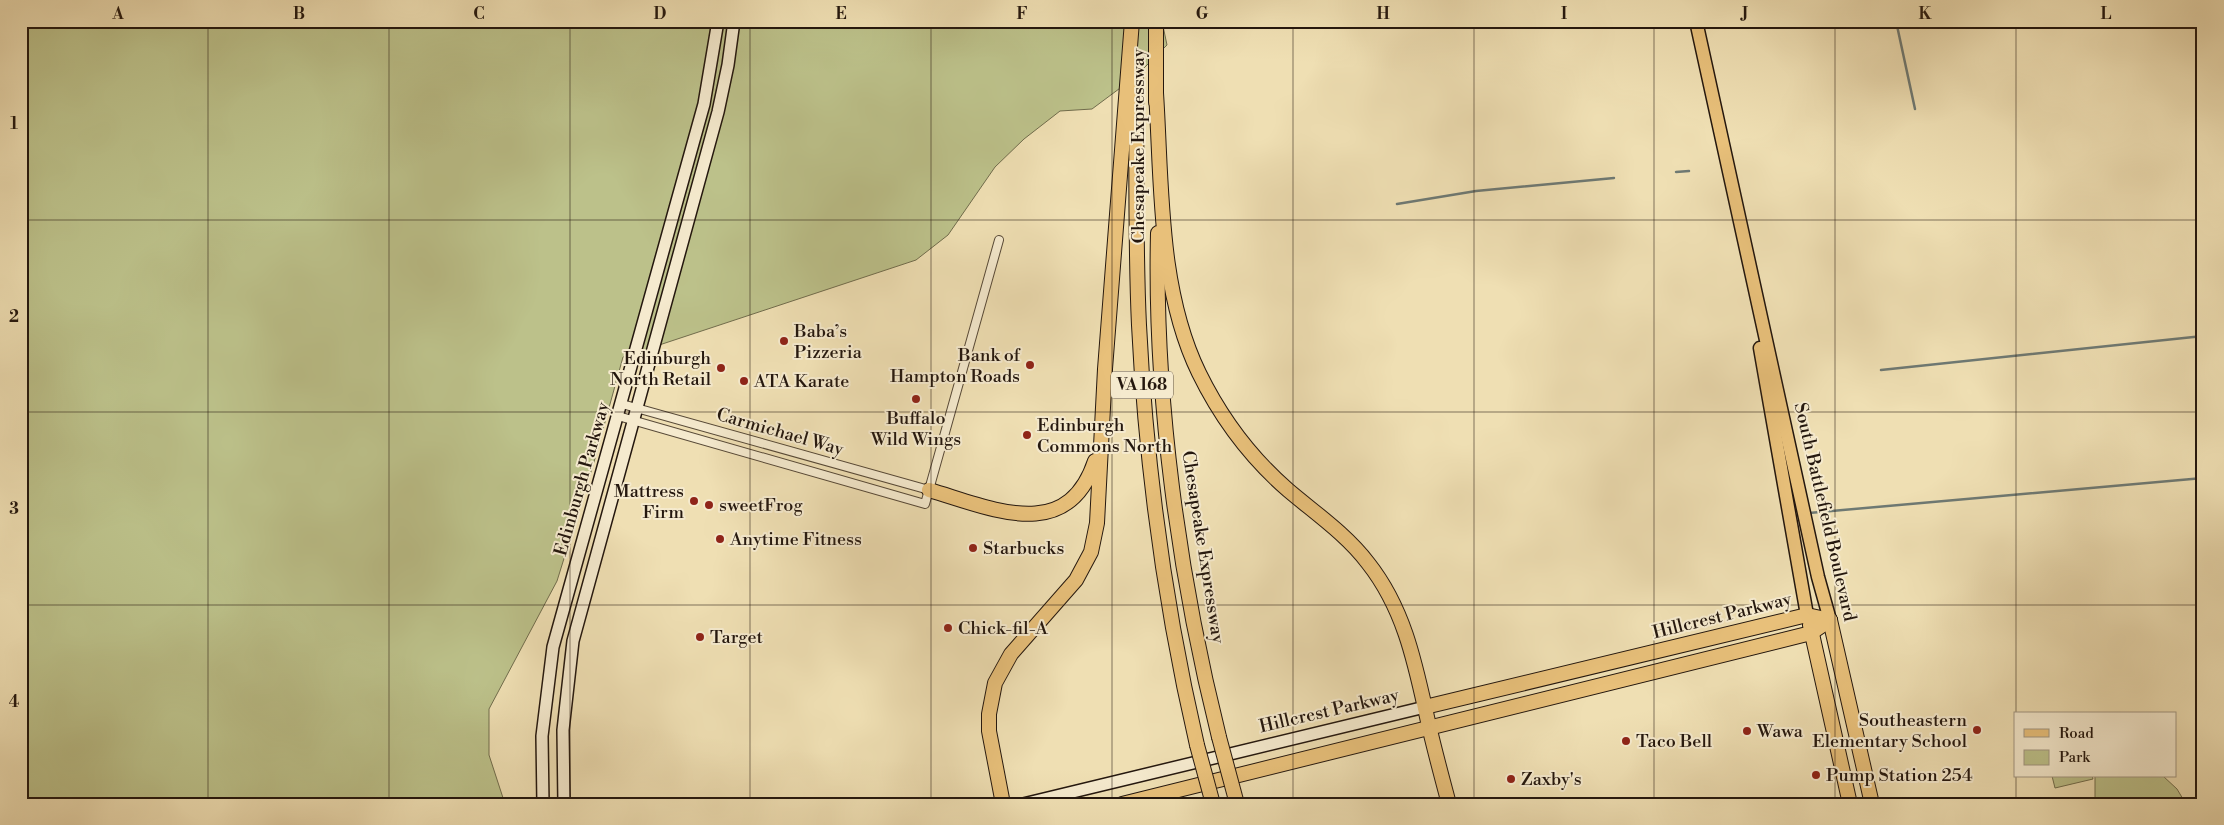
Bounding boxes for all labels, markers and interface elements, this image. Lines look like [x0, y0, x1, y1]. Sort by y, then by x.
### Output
text: A [111, 4, 124, 24]
text: B [293, 4, 305, 24]
text: C [473, 4, 485, 24]
text: D [654, 4, 667, 24]
text: E [835, 4, 847, 24]
text: F [1016, 4, 1028, 24]
text: G [1196, 4, 1209, 24]
text: H [1376, 4, 1390, 24]
text: I [1561, 4, 1567, 24]
text: J [1740, 4, 1748, 24]
text: K [1919, 4, 1933, 24]
text: L [2101, 4, 2112, 24]
street label: Chesapeake Expressway [1127, 48, 1150, 243]
text: 1 [10, 114, 18, 134]
text: 2 [9, 307, 19, 327]
place label: Baba’s Pizzeria [793, 320, 863, 364]
marker: Baba’s Pizzeria [778, 335, 790, 347]
place label: Bank of Hampton Roads [890, 344, 1021, 388]
place label: Edinburgh North Retail [610, 347, 712, 391]
marker: Bank of Hampton Roads [1024, 359, 1036, 371]
marker: Edinburgh North Retail [715, 362, 727, 374]
place label: ATA Karate [753, 370, 849, 393]
road number: VA 168 [1111, 372, 1173, 398]
marker: ATA Karate [738, 375, 750, 387]
marker: Buffalo Wild Wings [910, 393, 922, 405]
street label: Edinburgh Parkway [549, 399, 615, 559]
street label: South Battlefield Boulevard [1789, 401, 1862, 624]
street label: Carmichael Way [714, 403, 846, 461]
place label: Buffalo Wild Wings [870, 407, 961, 451]
place label: Edinburgh Commons North [1037, 414, 1173, 458]
marker: Edinburgh Commons North [1021, 429, 1033, 441]
street label: Chesapeake Expressway [1176, 449, 1230, 645]
place label: Mattress Firm [614, 480, 684, 524]
place label: sweetFrog [719, 494, 803, 517]
marker: Mattress Firm [688, 495, 700, 507]
text: 3 [9, 499, 19, 519]
marker: sweetFrog [703, 499, 715, 511]
place label: Anytime Fitness [729, 528, 862, 551]
marker: Anytime Fitness [714, 533, 726, 545]
place label: Starbucks [983, 537, 1064, 560]
marker: Starbucks [967, 542, 979, 554]
street label: Hillcrest Parkway [1650, 588, 1794, 644]
place label: Chick-fil-A [958, 617, 1049, 640]
marker: Chick-fil-A [942, 622, 954, 634]
place label: Target [710, 626, 764, 649]
marker: Target [694, 631, 706, 643]
street label: Hillcrest Parkway [1257, 684, 1401, 738]
text: 4 [9, 692, 20, 712]
place label: Southeastern Elementary School [1812, 709, 1968, 753]
legend [2014, 712, 2176, 778]
place label: Wawa [1756, 720, 1804, 743]
marker: Southeastern Elementary School [1971, 724, 1983, 736]
text: Road [2059, 724, 2094, 743]
marker: Wawa [1741, 725, 1753, 737]
place label: Taco Bell [1636, 730, 1713, 753]
marker: Taco Bell [1620, 735, 1632, 747]
text: Park [2059, 748, 2091, 767]
place label: Pump Station 254 [1826, 764, 1973, 787]
place label: Zaxby's [1521, 768, 1582, 791]
marker: Pump Station 254 [1810, 769, 1822, 781]
marker: Zaxby's [1505, 773, 1517, 785]

